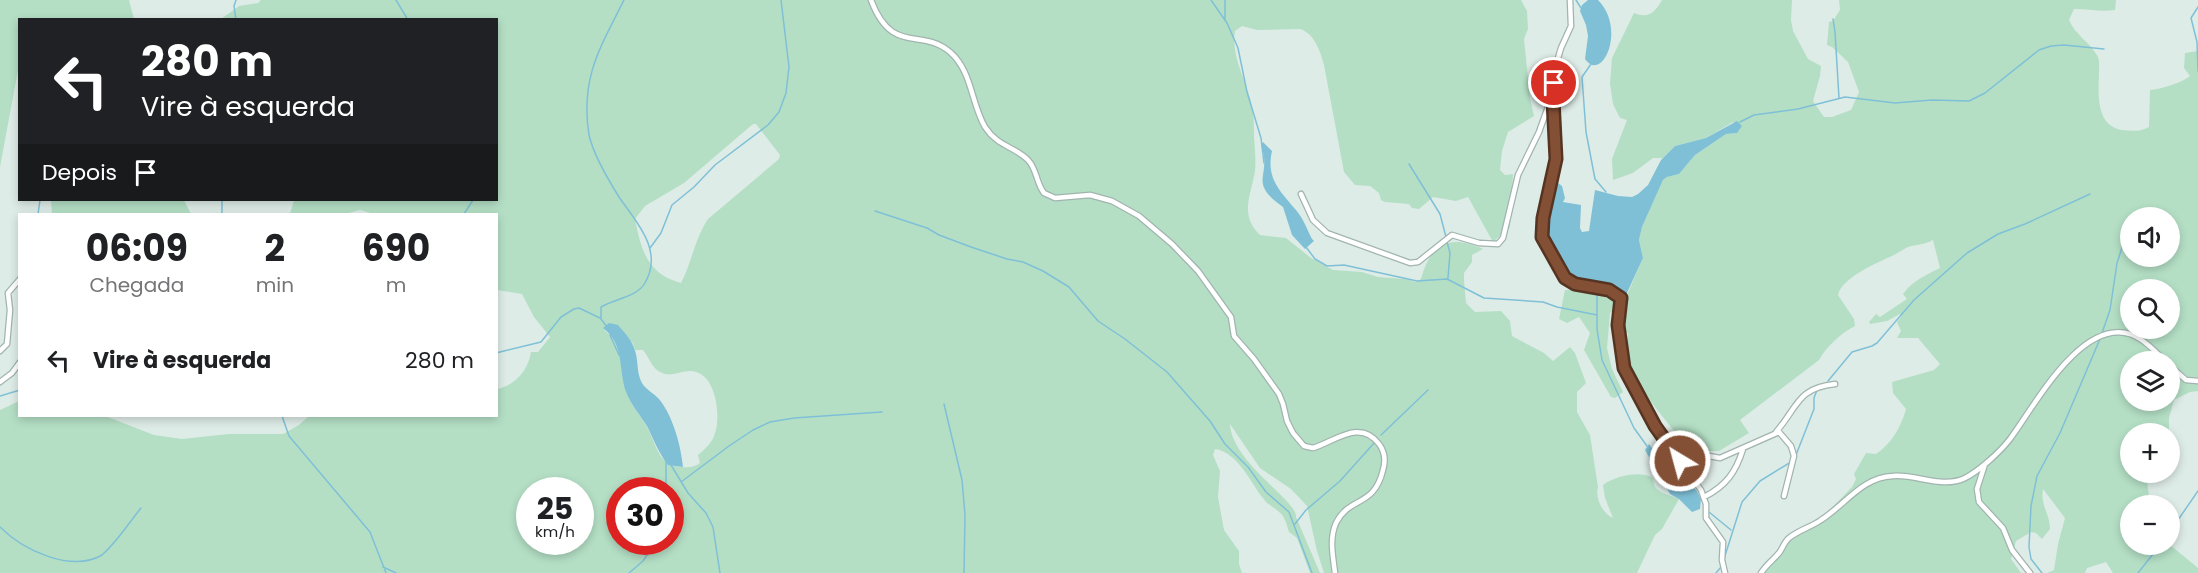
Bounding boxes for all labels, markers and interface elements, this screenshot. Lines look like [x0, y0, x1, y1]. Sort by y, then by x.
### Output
text: 280 m [141, 32, 273, 91]
icon: left [42, 42, 120, 120]
pin [1528, 57, 1579, 108]
icon: arrive [1537, 66, 1570, 99]
text: Vire à esquerda [141, 88, 355, 125]
icon: arrive [129, 156, 162, 189]
text: Depois [42, 157, 117, 188]
map controls [2120, 207, 2180, 555]
button: sound [2120, 207, 2180, 267]
text: 06:09 [86, 223, 188, 274]
text: 2 [265, 223, 285, 274]
text: 690 [362, 223, 430, 274]
text: Chegada [89, 271, 184, 299]
text: min [256, 271, 294, 299]
text: m [386, 271, 406, 299]
button: search [2120, 279, 2180, 339]
icon: left [42, 344, 75, 377]
text: Vire à esquerda [93, 345, 271, 376]
text: 280 m [405, 345, 474, 376]
button: layers [2120, 351, 2180, 411]
button: + [2120, 423, 2180, 483]
position arrow [1648, 429, 1712, 493]
speed limit sign: 30 [606, 477, 684, 555]
text: 25 [537, 487, 573, 530]
button: − [2120, 495, 2180, 555]
text: km/h [535, 521, 575, 542]

